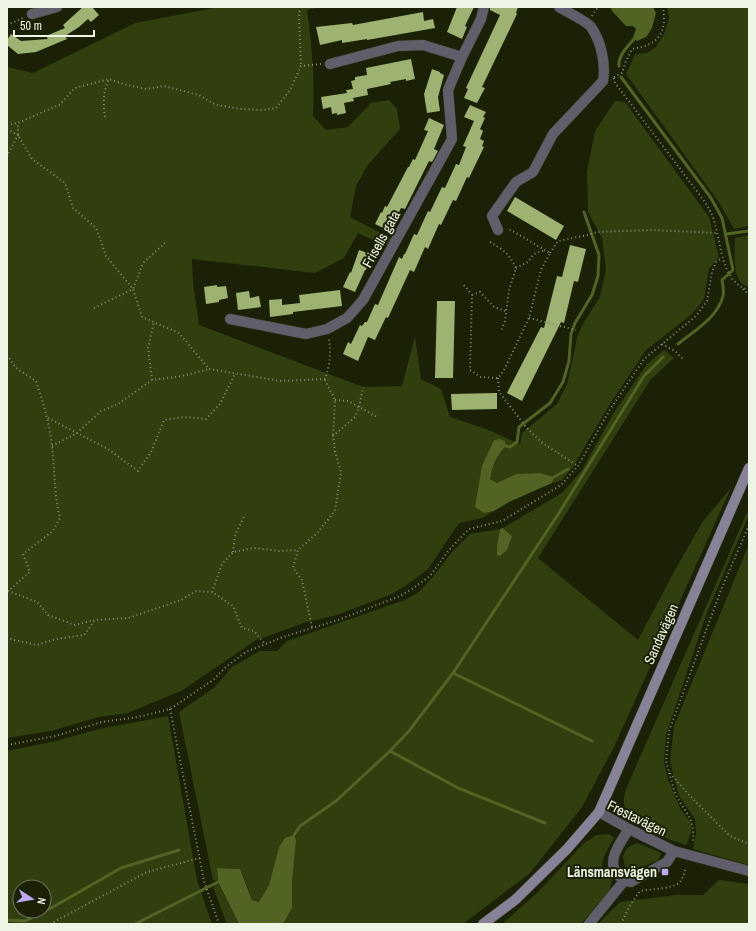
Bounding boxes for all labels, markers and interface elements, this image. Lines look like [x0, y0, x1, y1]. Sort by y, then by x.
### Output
scale bar [14, 12, 94, 38]
text: 50 m [20, 18, 42, 34]
street label: Frisells gata [358, 207, 404, 271]
street label: Sandavägen [640, 601, 682, 667]
street label: Frestavägen [604, 796, 670, 840]
place label: Länsmansvägen [567, 863, 657, 881]
marker: Länsmansvägen [660, 867, 670, 877]
north arrow [12, 879, 52, 919]
text: N [34, 896, 49, 906]

